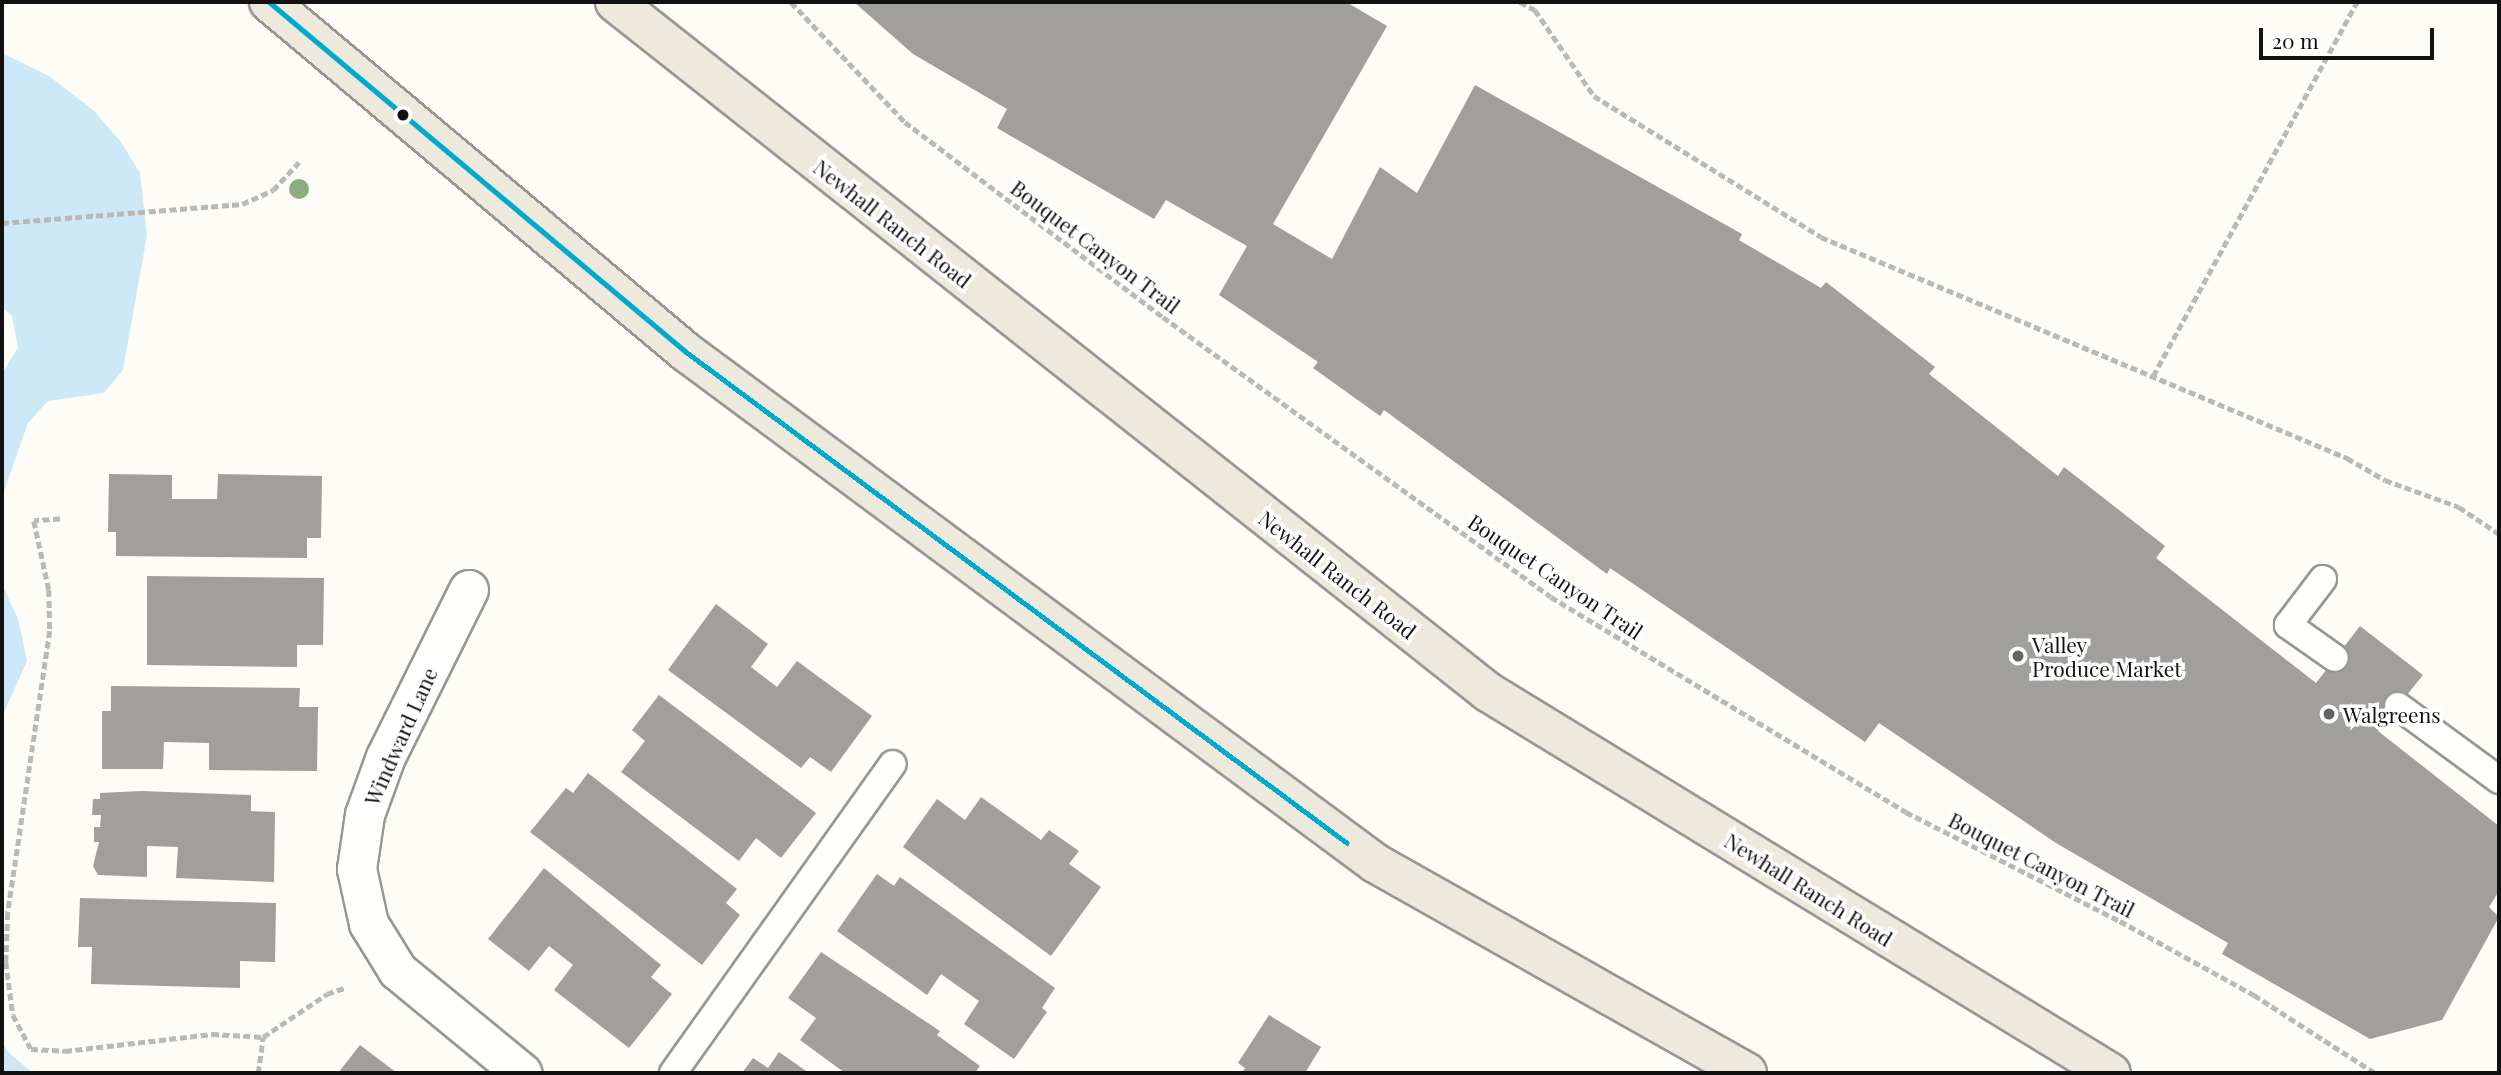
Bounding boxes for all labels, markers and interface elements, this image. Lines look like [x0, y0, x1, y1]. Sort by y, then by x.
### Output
scale bar [2263, 14, 2438, 58]
text: 20 m [2272, 26, 2319, 54]
unlabelled marker [396, 108, 410, 122]
street label: Newhall Ranch Road [809, 154, 977, 292]
street label: Bouquet Canyon Trail [1006, 174, 1186, 318]
street label: Newhall Ranch Road [1254, 505, 1422, 643]
street label: Bouquet Canyon Trail [1464, 508, 1648, 644]
place label: Valley Produce Market [2032, 631, 2182, 681]
marker: Valley Produce Market [2010, 648, 2026, 664]
street label: Windward Lane [358, 663, 442, 809]
place label: Walgreens [2343, 701, 2441, 727]
marker: Walgreens [2321, 706, 2337, 722]
street label: Bouquet Canyon Trail [1944, 806, 2140, 922]
street label: Newhall Ranch Road [1721, 827, 1897, 951]

